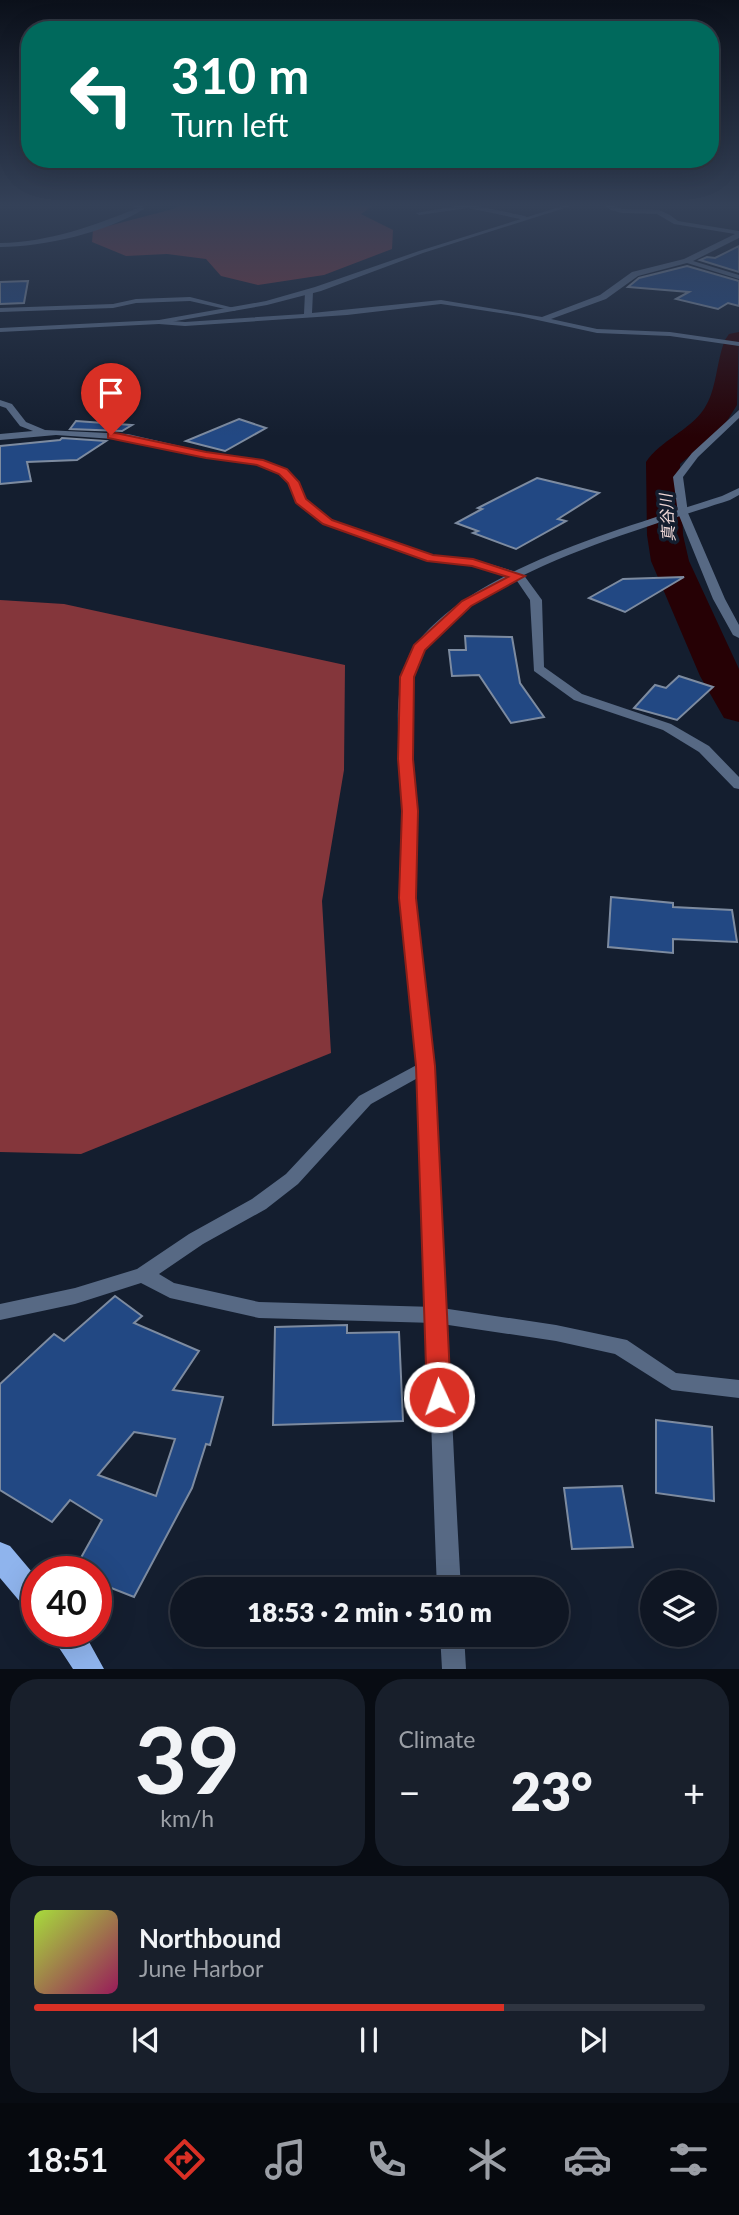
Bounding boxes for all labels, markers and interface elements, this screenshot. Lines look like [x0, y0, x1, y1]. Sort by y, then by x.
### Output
text: 310 m [171, 46, 309, 104]
icon: left [56, 49, 147, 140]
text: Turn left [171, 105, 288, 144]
pin [81, 363, 141, 435]
icon: arrive [92, 374, 130, 412]
water label: 真谷川 [655, 491, 678, 543]
position arrow [402, 1360, 476, 1434]
speed limit sign: 40 [21, 1556, 112, 1647]
map controls [640, 1570, 717, 1647]
button: layers [640, 1570, 717, 1647]
text: 18:53 · 2 min · 510 m [247, 1596, 492, 1628]
text: 39 [134, 1704, 240, 1813]
text: Climate [399, 1725, 475, 1753]
text: 23° [511, 1760, 593, 1822]
text: − [399, 1769, 421, 1815]
text: + [683, 1769, 705, 1815]
text: km/h [160, 1804, 214, 1832]
text: Northbound [139, 1922, 281, 1954]
text: June Harbor [139, 1954, 263, 1982]
icon: previous [127, 2021, 165, 2059]
icon: pause [350, 2021, 388, 2059]
icon: next [574, 2021, 612, 2059]
icon: directions [160, 2135, 209, 2184]
icon: music [261, 2135, 310, 2184]
icon: phone [362, 2135, 411, 2184]
icon: climate [463, 2135, 512, 2184]
icon: car [563, 2135, 612, 2184]
icon: filters [664, 2135, 713, 2184]
text: 18:51 [26, 2140, 108, 2179]

